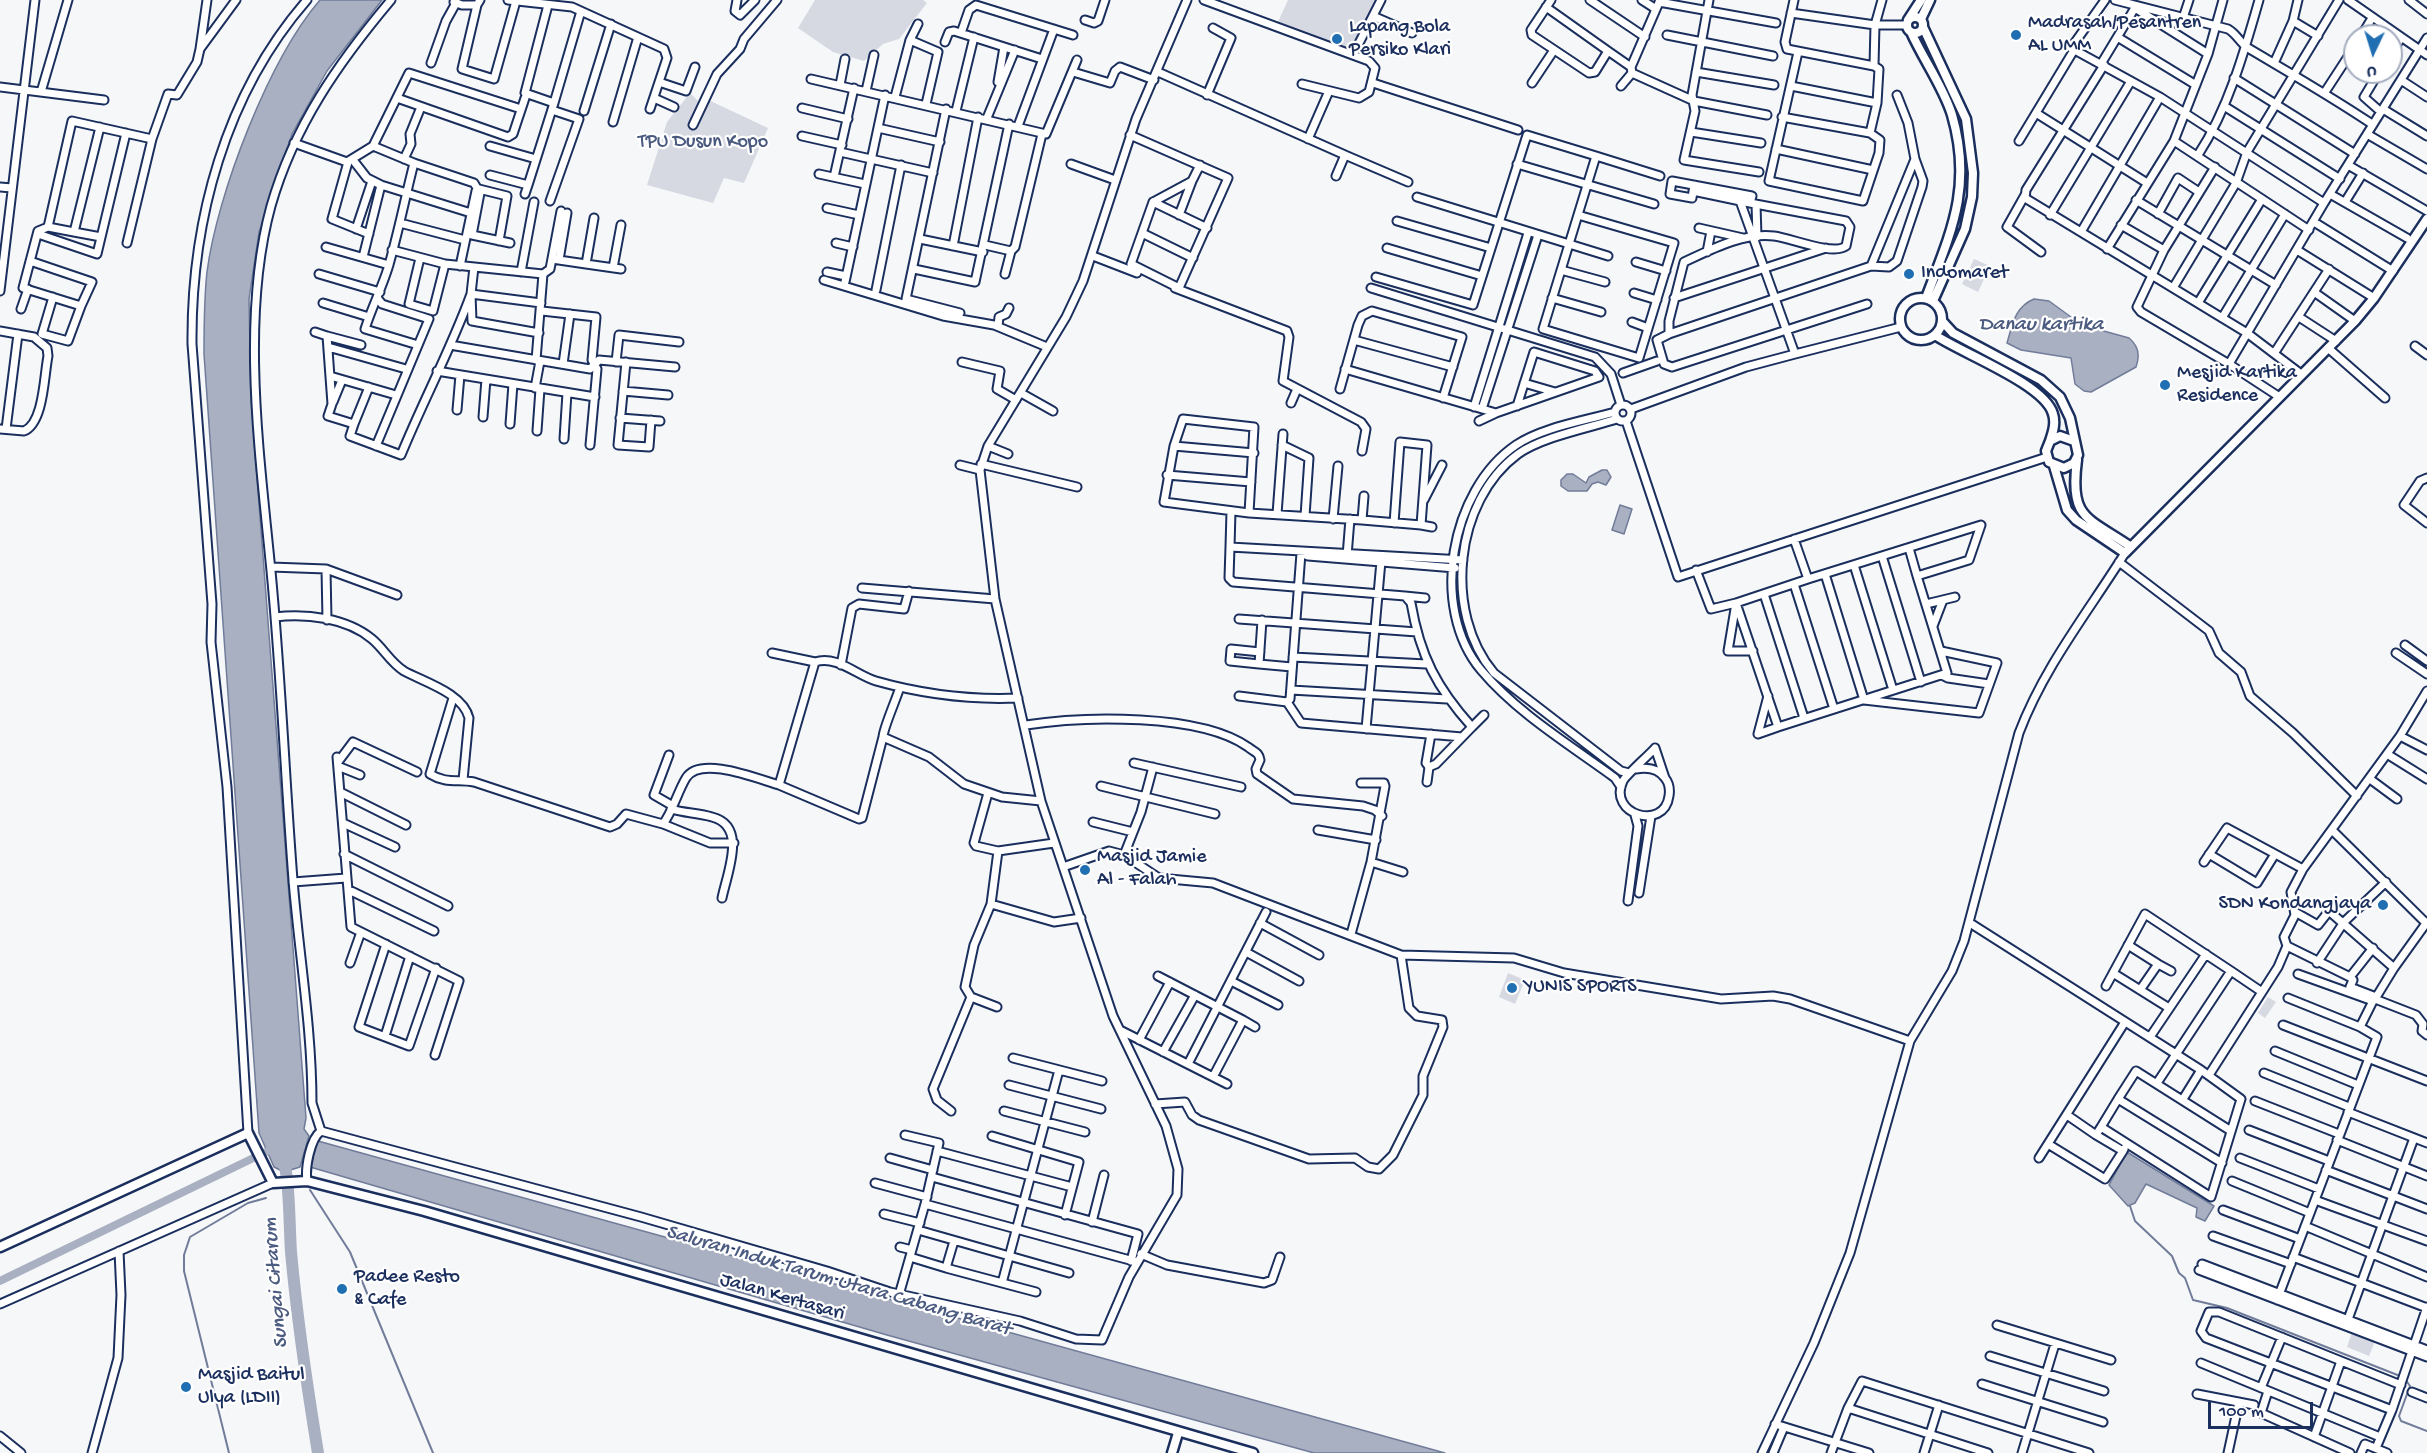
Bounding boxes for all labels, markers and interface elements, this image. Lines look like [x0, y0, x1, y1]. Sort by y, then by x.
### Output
place label: Madrasah/Pesantren AL UMM [2028, 12, 2201, 59]
place label: Lapang Bola Persiko Klari [1349, 16, 1451, 63]
north arrow [2343, 24, 2403, 84]
marker: Madrasah/Pesantren AL UMM [2009, 28, 2023, 42]
marker: Lapang Bola Persiko Klari [1330, 32, 1344, 46]
text: U [2367, 61, 2377, 80]
park label: TPU Dusun Kopo [638, 131, 768, 155]
place label: Indomaret [1921, 262, 2008, 286]
marker: Indomaret [1902, 267, 1916, 281]
water label: Danau kartika [1979, 313, 2103, 339]
place label: Mesjid Kartika Residence [2177, 362, 2297, 409]
marker: Mesjid Kartika Residence [2158, 378, 2172, 392]
place label: Masjid Jamie Al - Falah [1097, 846, 1207, 893]
marker: Masjid Jamie Al - Falah [1078, 863, 1092, 877]
place label: SDN Kondangjaya [2218, 893, 2371, 917]
marker: SDN Kondangjaya [2376, 898, 2390, 912]
place label: YUNIS SPORTS [1524, 976, 1636, 1000]
marker: YUNIS SPORTS [1505, 981, 1519, 995]
water label: Sungai Citarum [259, 1217, 295, 1349]
water label: Saluran Induk Tarum Utara Cabang Barat [663, 1221, 1013, 1343]
place label: Padee Resto & Cafe [354, 1266, 460, 1313]
street label: Jalan Kertasari [717, 1269, 847, 1327]
marker: Padee Resto & Cafe [335, 1282, 349, 1296]
place label: Masjid Baitul Ulya (LDII) [198, 1364, 305, 1411]
marker: Masjid Baitul Ulya (LDII) [179, 1380, 193, 1394]
scale bar [2211, 1390, 2316, 1428]
text: 100 m [2219, 1402, 2264, 1423]

